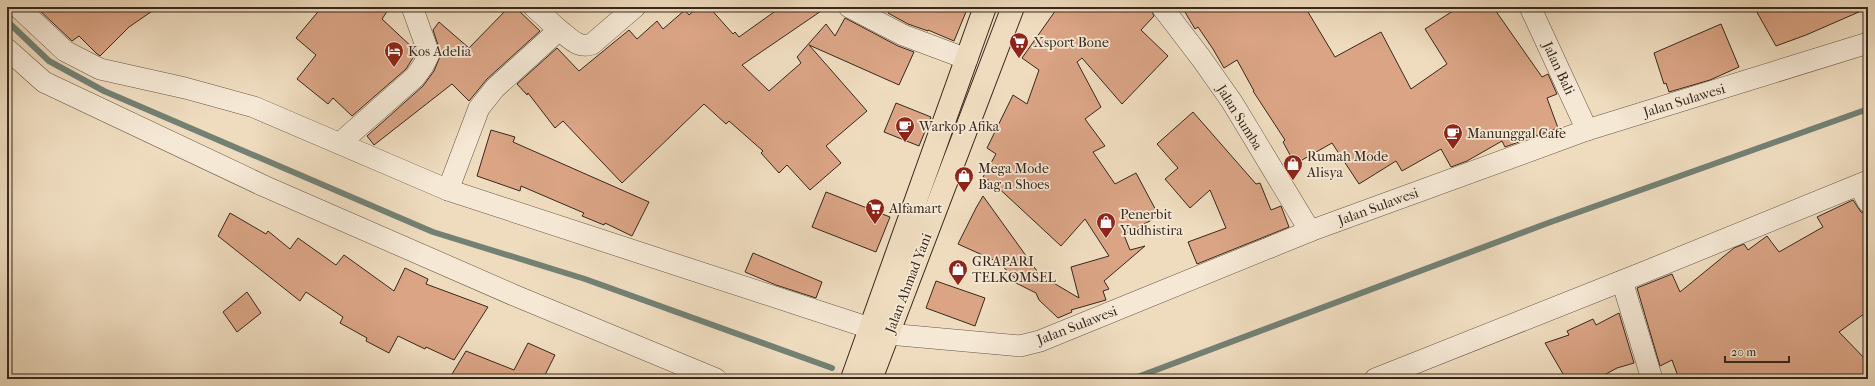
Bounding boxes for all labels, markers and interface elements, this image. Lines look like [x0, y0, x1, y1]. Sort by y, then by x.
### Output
supermarket icon: Xsport Bone [1008, 31, 1030, 59]
place label: Xsport Bone [1033, 34, 1109, 51]
street label: Jalan Bali [1538, 38, 1578, 97]
hotel icon: Kos Adelia [383, 40, 405, 68]
place label: Kos Adelia [408, 43, 472, 60]
street label: Jalan Sulawesi [1640, 80, 1727, 121]
street label: Jalan Sumba [1212, 81, 1267, 153]
cafe icon: Warkop Afika [894, 115, 916, 143]
place label: Warkop Afika [918, 118, 1000, 135]
cafe icon: Manunggal Cafe [1442, 122, 1464, 150]
place label: Manunggal Cafe [1467, 125, 1566, 142]
place label: Rumah Mode Alisya [1306, 148, 1388, 181]
shop icon: Rumah Mode Alisya [1282, 153, 1304, 181]
place label: Mega Mode Bag n Shoes [978, 160, 1049, 193]
shop icon: Mega Mode Bag n Shoes [953, 165, 975, 193]
street label: Jalan Sulawesi [1335, 184, 1421, 229]
supermarket icon: Alfamart [864, 197, 886, 225]
place label: Alfamart [888, 200, 942, 217]
place label: Penerbit Yudhistira [1119, 206, 1183, 239]
shop icon: Penerbit Yudhistira [1095, 211, 1117, 239]
street label: Jalan Ahmad Yani [881, 231, 935, 337]
place label: GRAPARI TELKOMSEL [972, 253, 1056, 286]
shop icon: GRAPARI TELKOMSEL [947, 258, 969, 286]
street label: Jalan Sulawesi [1034, 302, 1120, 349]
scale bar [1725, 338, 1789, 364]
text: 20 m [1731, 345, 1756, 359]

